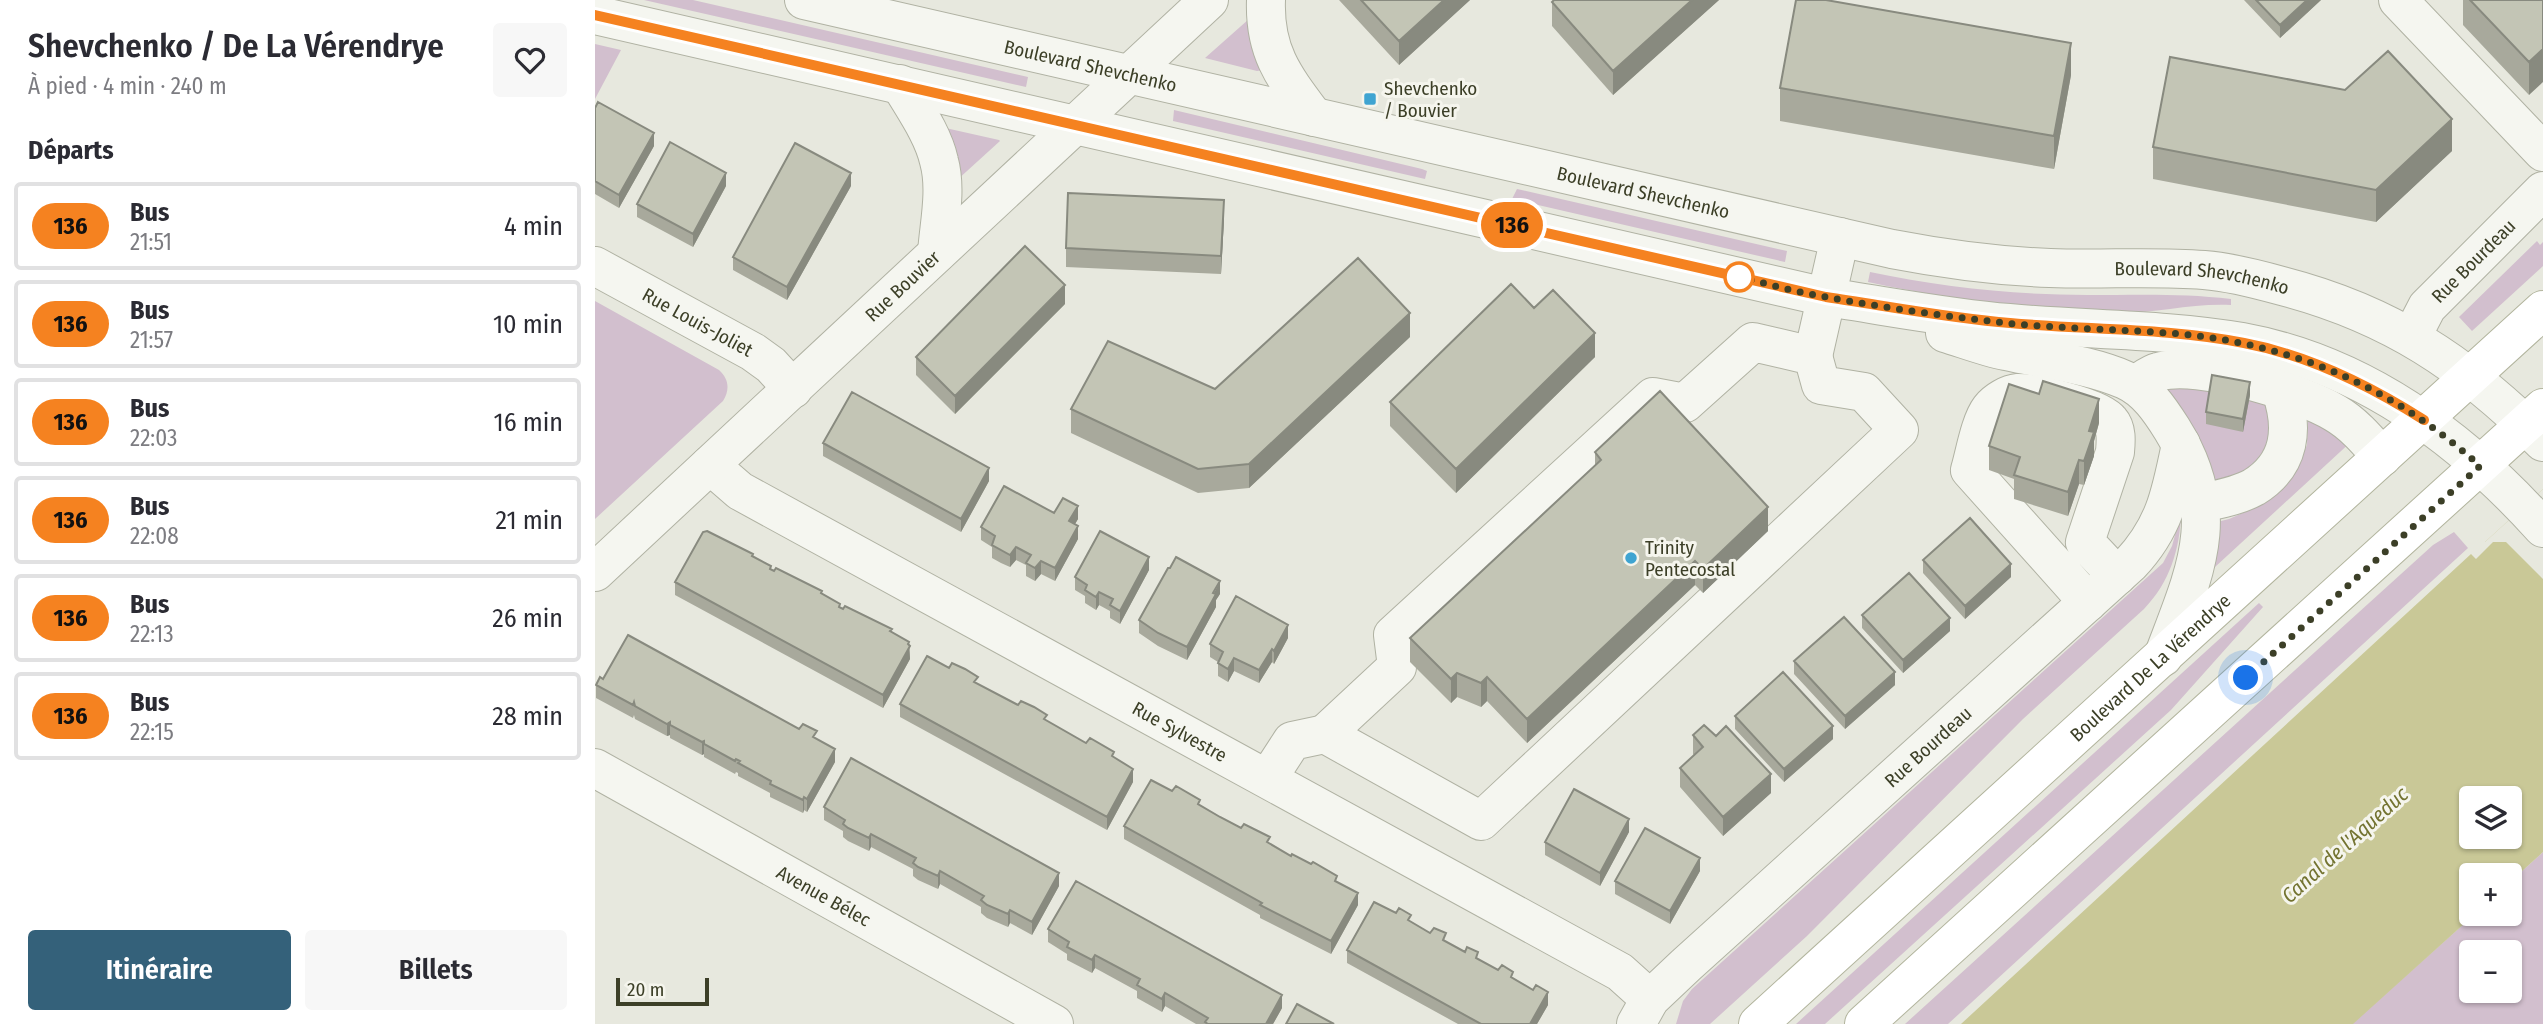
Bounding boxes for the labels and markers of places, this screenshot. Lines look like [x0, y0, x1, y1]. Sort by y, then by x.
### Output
place label: Shevchenko / Bouvier [1384, 77, 1477, 122]
marker: Shevchenko / Bouvier [1362, 91, 1378, 107]
unlabelled marker [1724, 262, 1754, 292]
place label: Trinity Pentecostal [1645, 536, 1735, 581]
marker: Trinity Pentecostal [1623, 550, 1639, 566]

